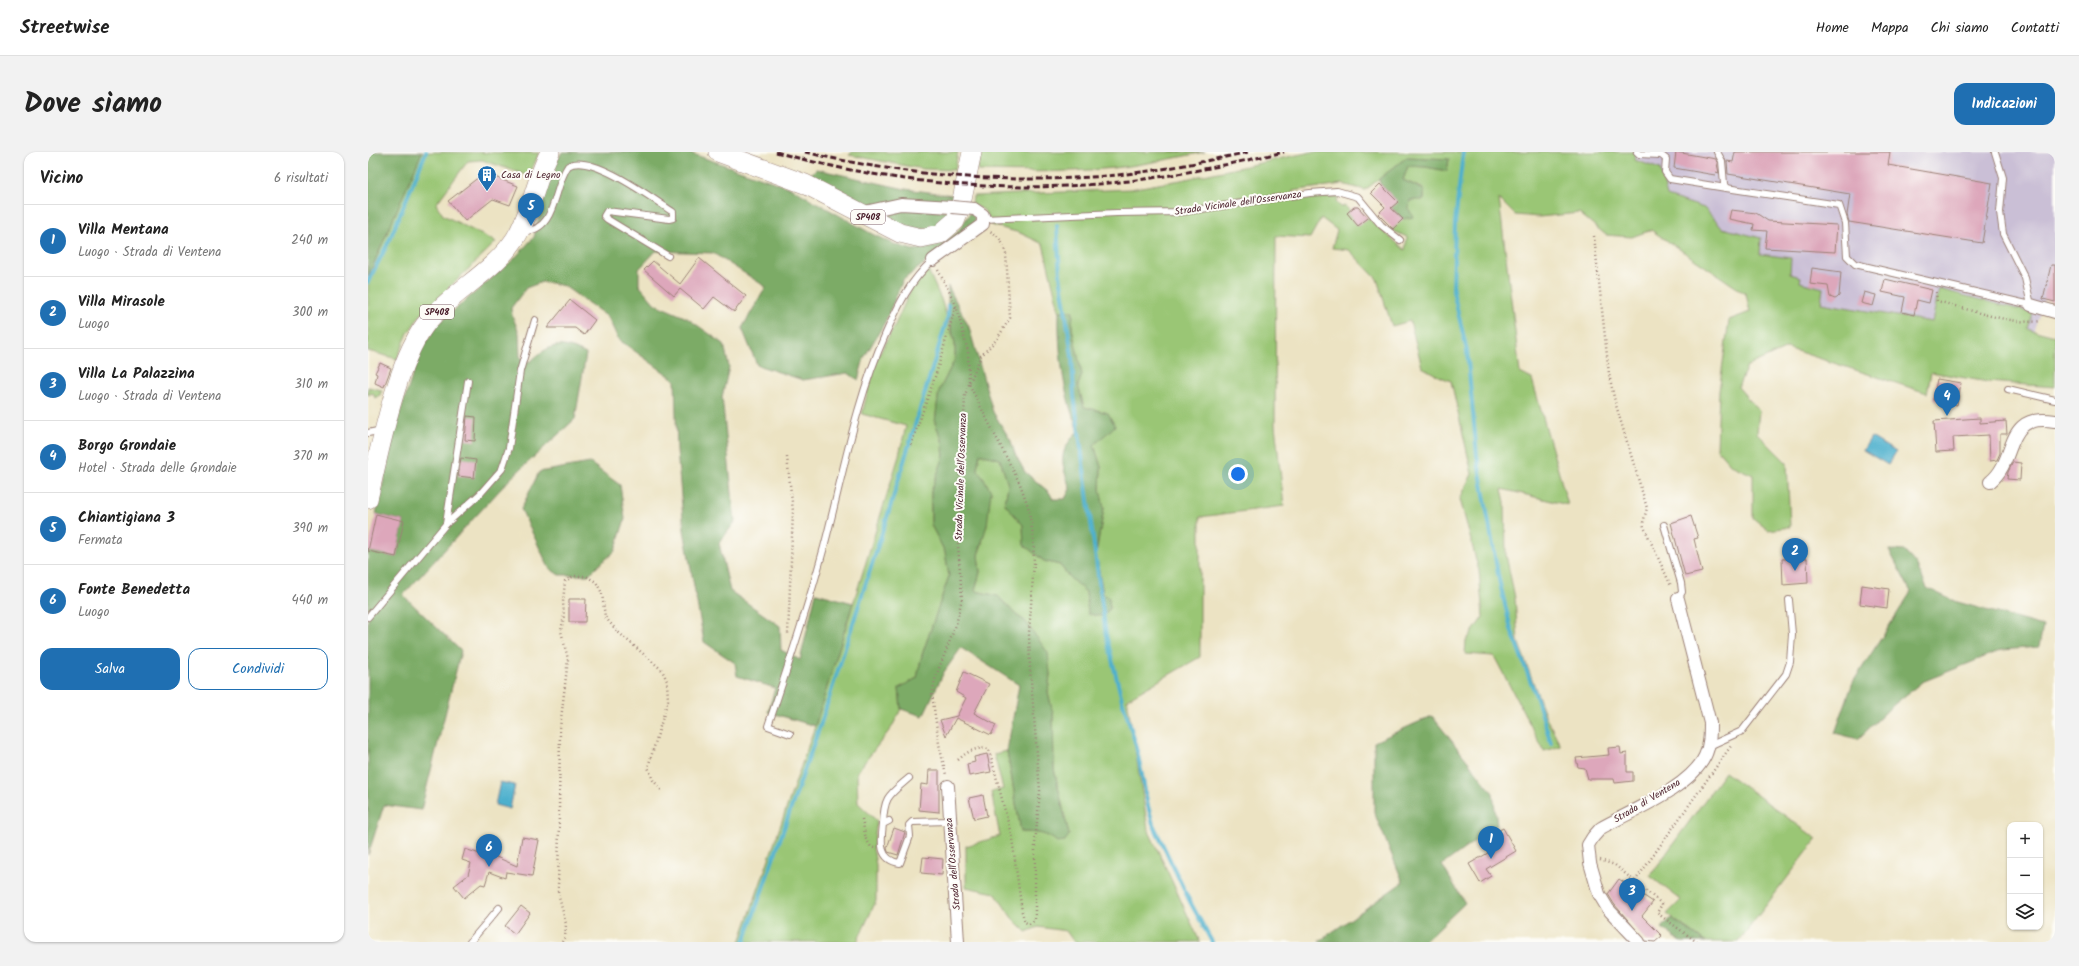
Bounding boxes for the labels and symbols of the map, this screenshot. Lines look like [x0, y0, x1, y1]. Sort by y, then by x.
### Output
building icon: Casa di Legno [476, 164, 498, 192]
place label: Casa di Legno [501, 167, 561, 183]
street label: Strada Vicinale dell'Osservanza [1174, 186, 1303, 220]
pin: 5 [518, 193, 544, 226]
road number: SP408 [851, 210, 885, 224]
road number: SP408 [420, 305, 454, 319]
pin: 4 [1934, 383, 1960, 416]
street label: Strada Vicinale dell'Osservanza [951, 412, 971, 541]
your location [1228, 464, 1248, 484]
pin: 2 [1782, 538, 1808, 571]
street label: Strada di Ventena [1610, 774, 1684, 827]
street label: Strada dell'Osservanza [941, 817, 965, 911]
pin: 1 [1478, 826, 1504, 859]
pin: 6 [476, 834, 502, 867]
pin: 3 [1619, 878, 1645, 911]

